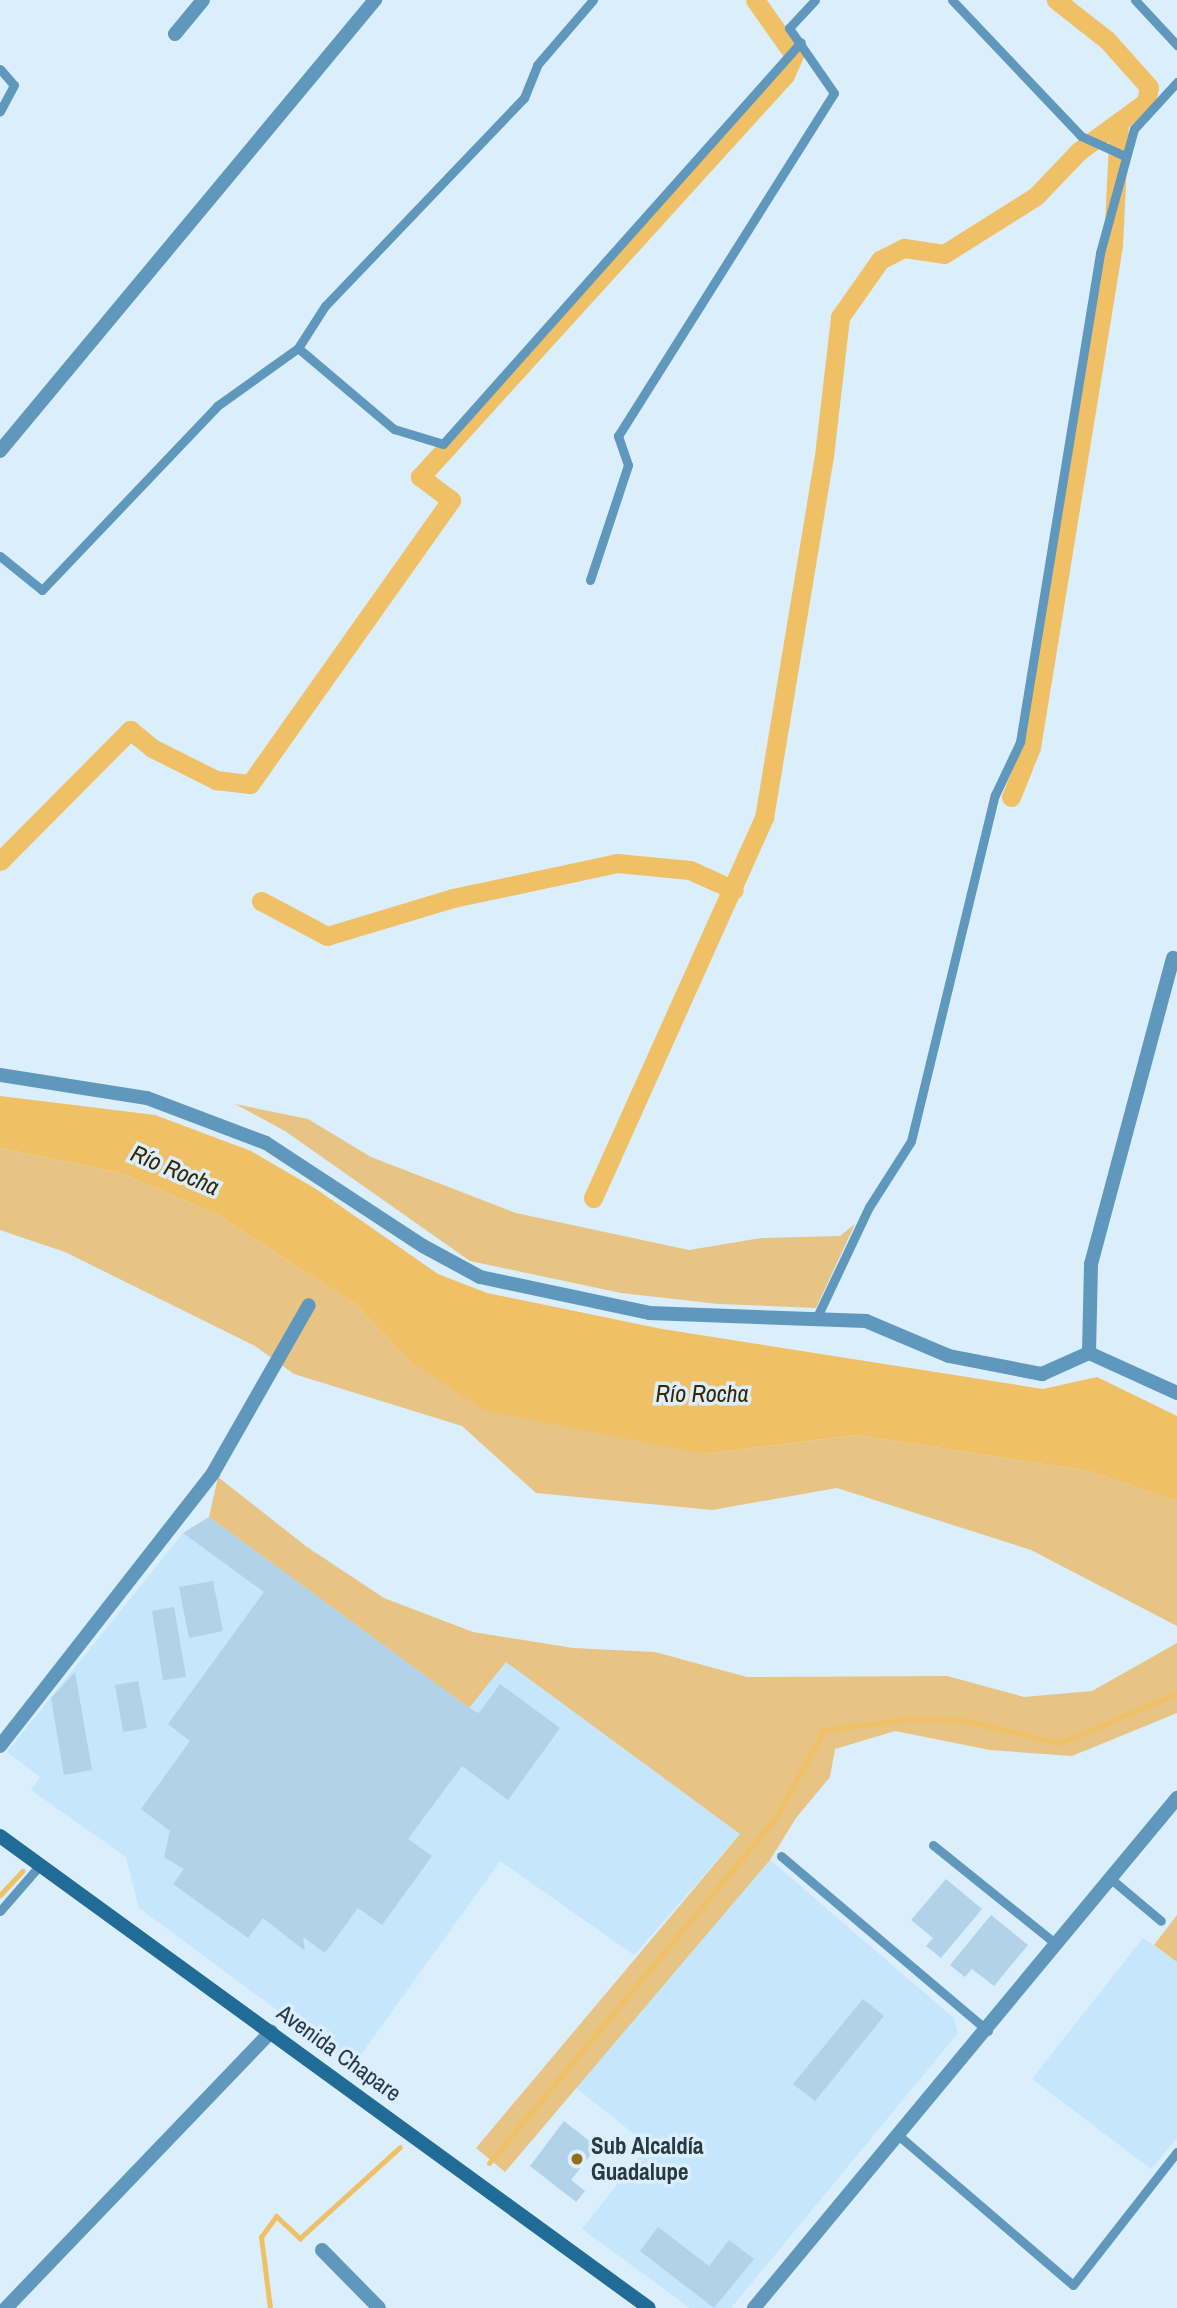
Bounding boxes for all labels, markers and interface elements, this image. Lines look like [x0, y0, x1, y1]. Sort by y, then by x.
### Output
water label: Río Rocha [127, 1139, 223, 1201]
water label: Río Rocha [656, 1380, 748, 1408]
street label: Avenida Chapare [272, 1999, 406, 2107]
place label: Sub Alcaldía Guadalupe [591, 2132, 704, 2186]
marker: Sub Alcaldía Guadalupe [569, 2151, 585, 2167]

